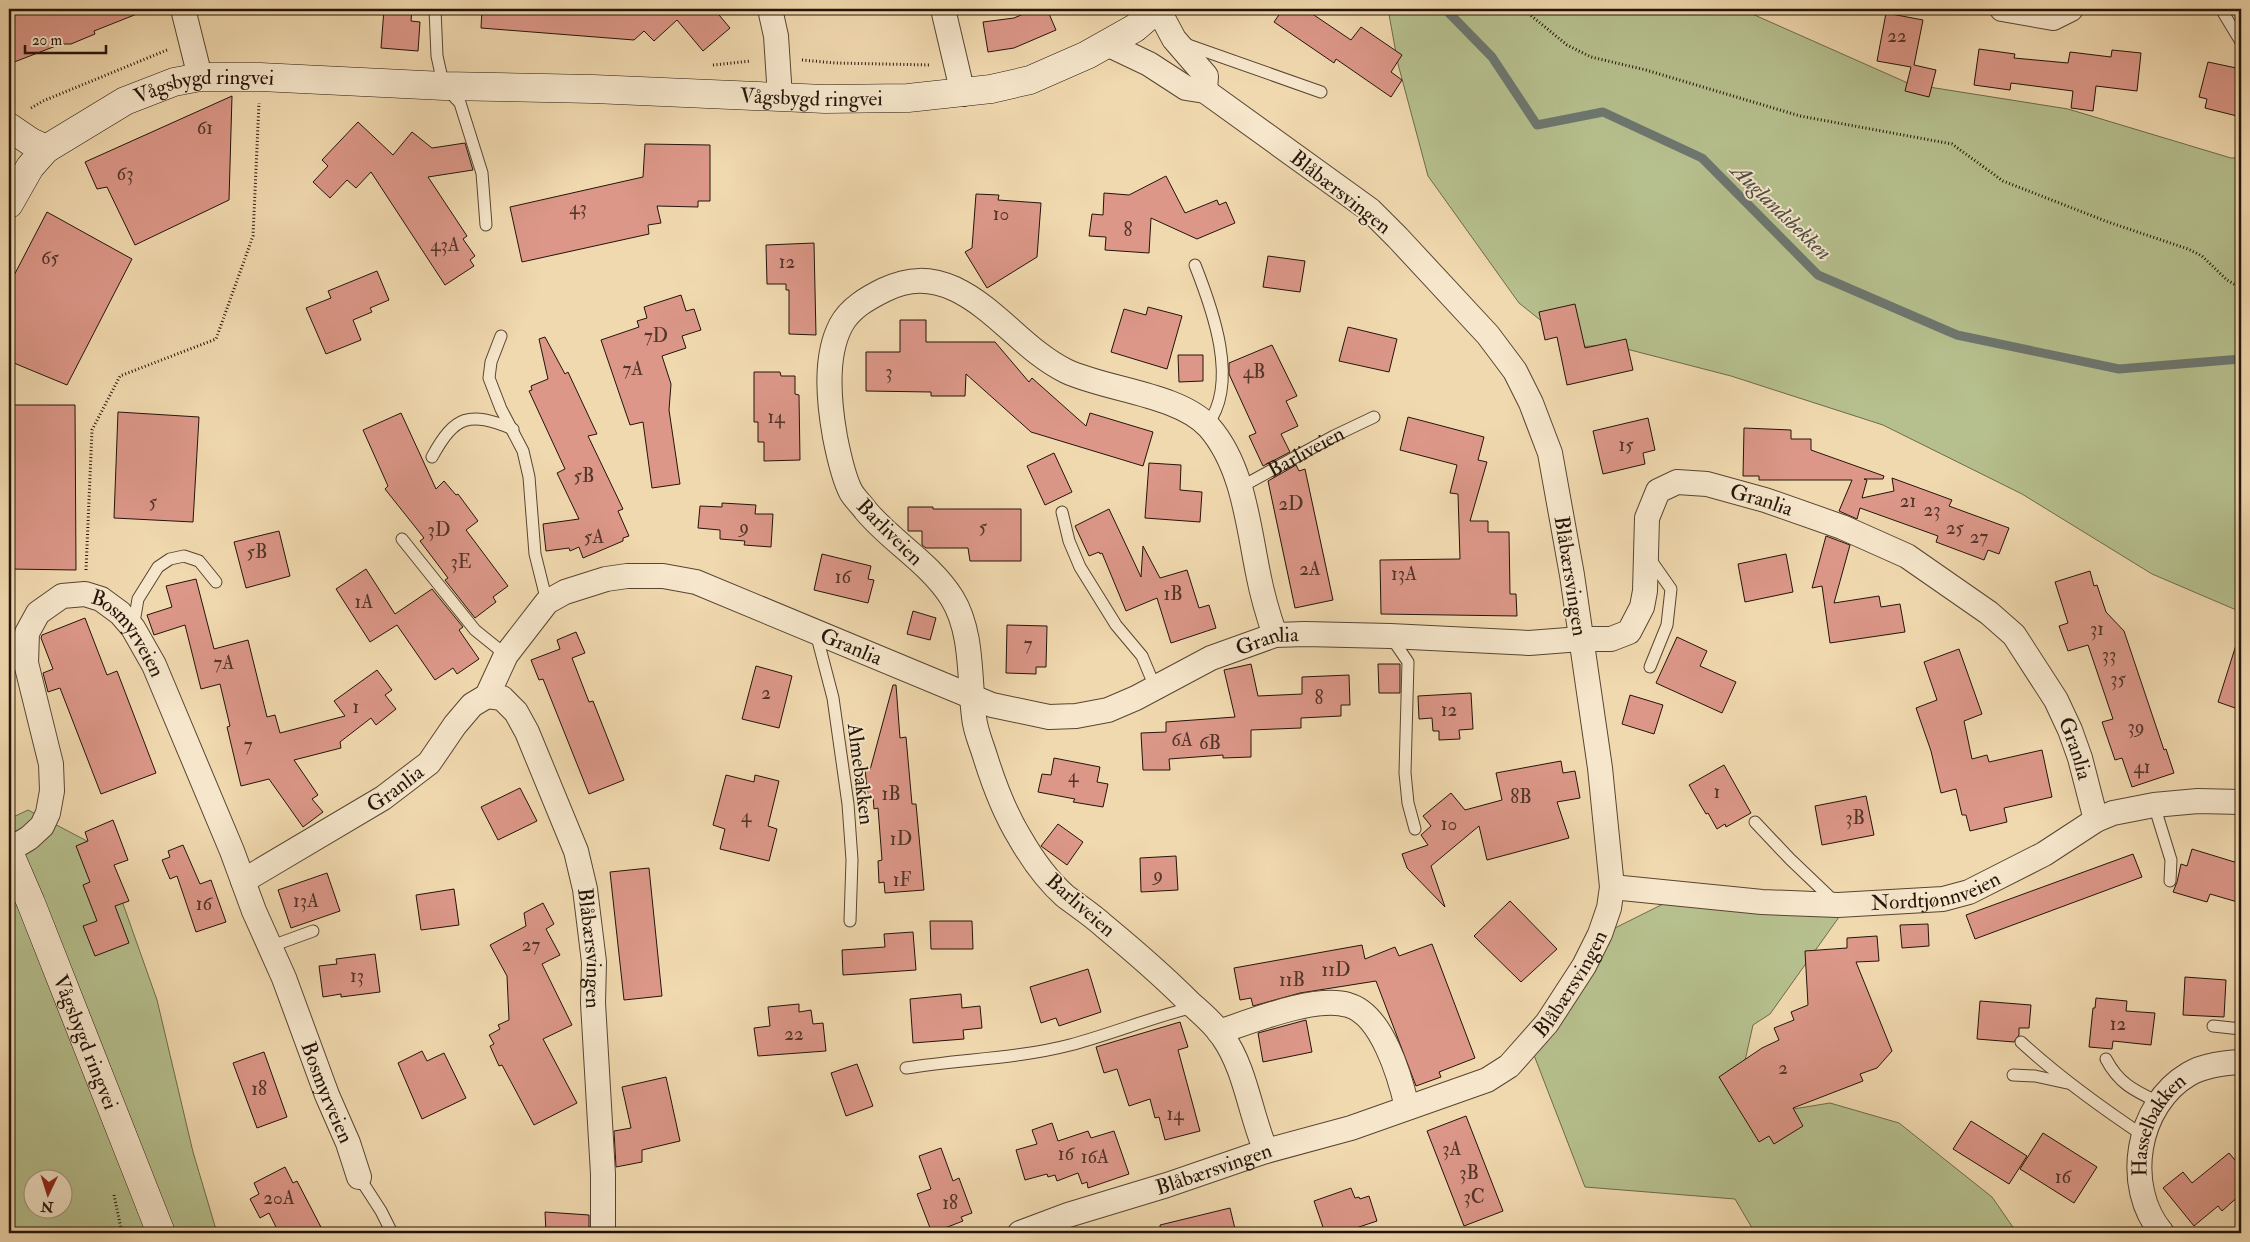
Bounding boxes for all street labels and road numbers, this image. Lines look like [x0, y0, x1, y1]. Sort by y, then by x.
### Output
street label: Vågsbygd ringvei [130, 64, 275, 110]
street label: Vågsbygd ringvei [740, 82, 883, 113]
street label: Blåbærsvingen [1285, 144, 1397, 240]
street label: Barliveien [1263, 420, 1349, 484]
street label: Granlia [1727, 478, 1797, 523]
street label: Barliveien [850, 493, 929, 572]
street label: Blåbærsvingen [1548, 514, 1593, 638]
street label: Bosmyrveien [88, 584, 171, 681]
street label: Granlia [1232, 621, 1299, 662]
street label: Granlia [816, 622, 886, 672]
street label: Granlia [2052, 713, 2098, 783]
street label: Almebakken [841, 721, 880, 826]
street label: Granlia [362, 759, 430, 819]
street label: Nordtjønnveien [1870, 865, 2005, 917]
street label: Barliveien [1040, 868, 1121, 943]
street label: Blåbærsvingen [571, 886, 607, 1009]
street label: Blåbærsvingen [1528, 926, 1614, 1043]
street label: Vågsbygd ringvei [47, 971, 124, 1114]
street label: Bosmyrveien [295, 1038, 359, 1148]
street label: Hasselbakken [2126, 1067, 2192, 1177]
street label: Blåbærsvingen [1152, 1137, 1276, 1202]

